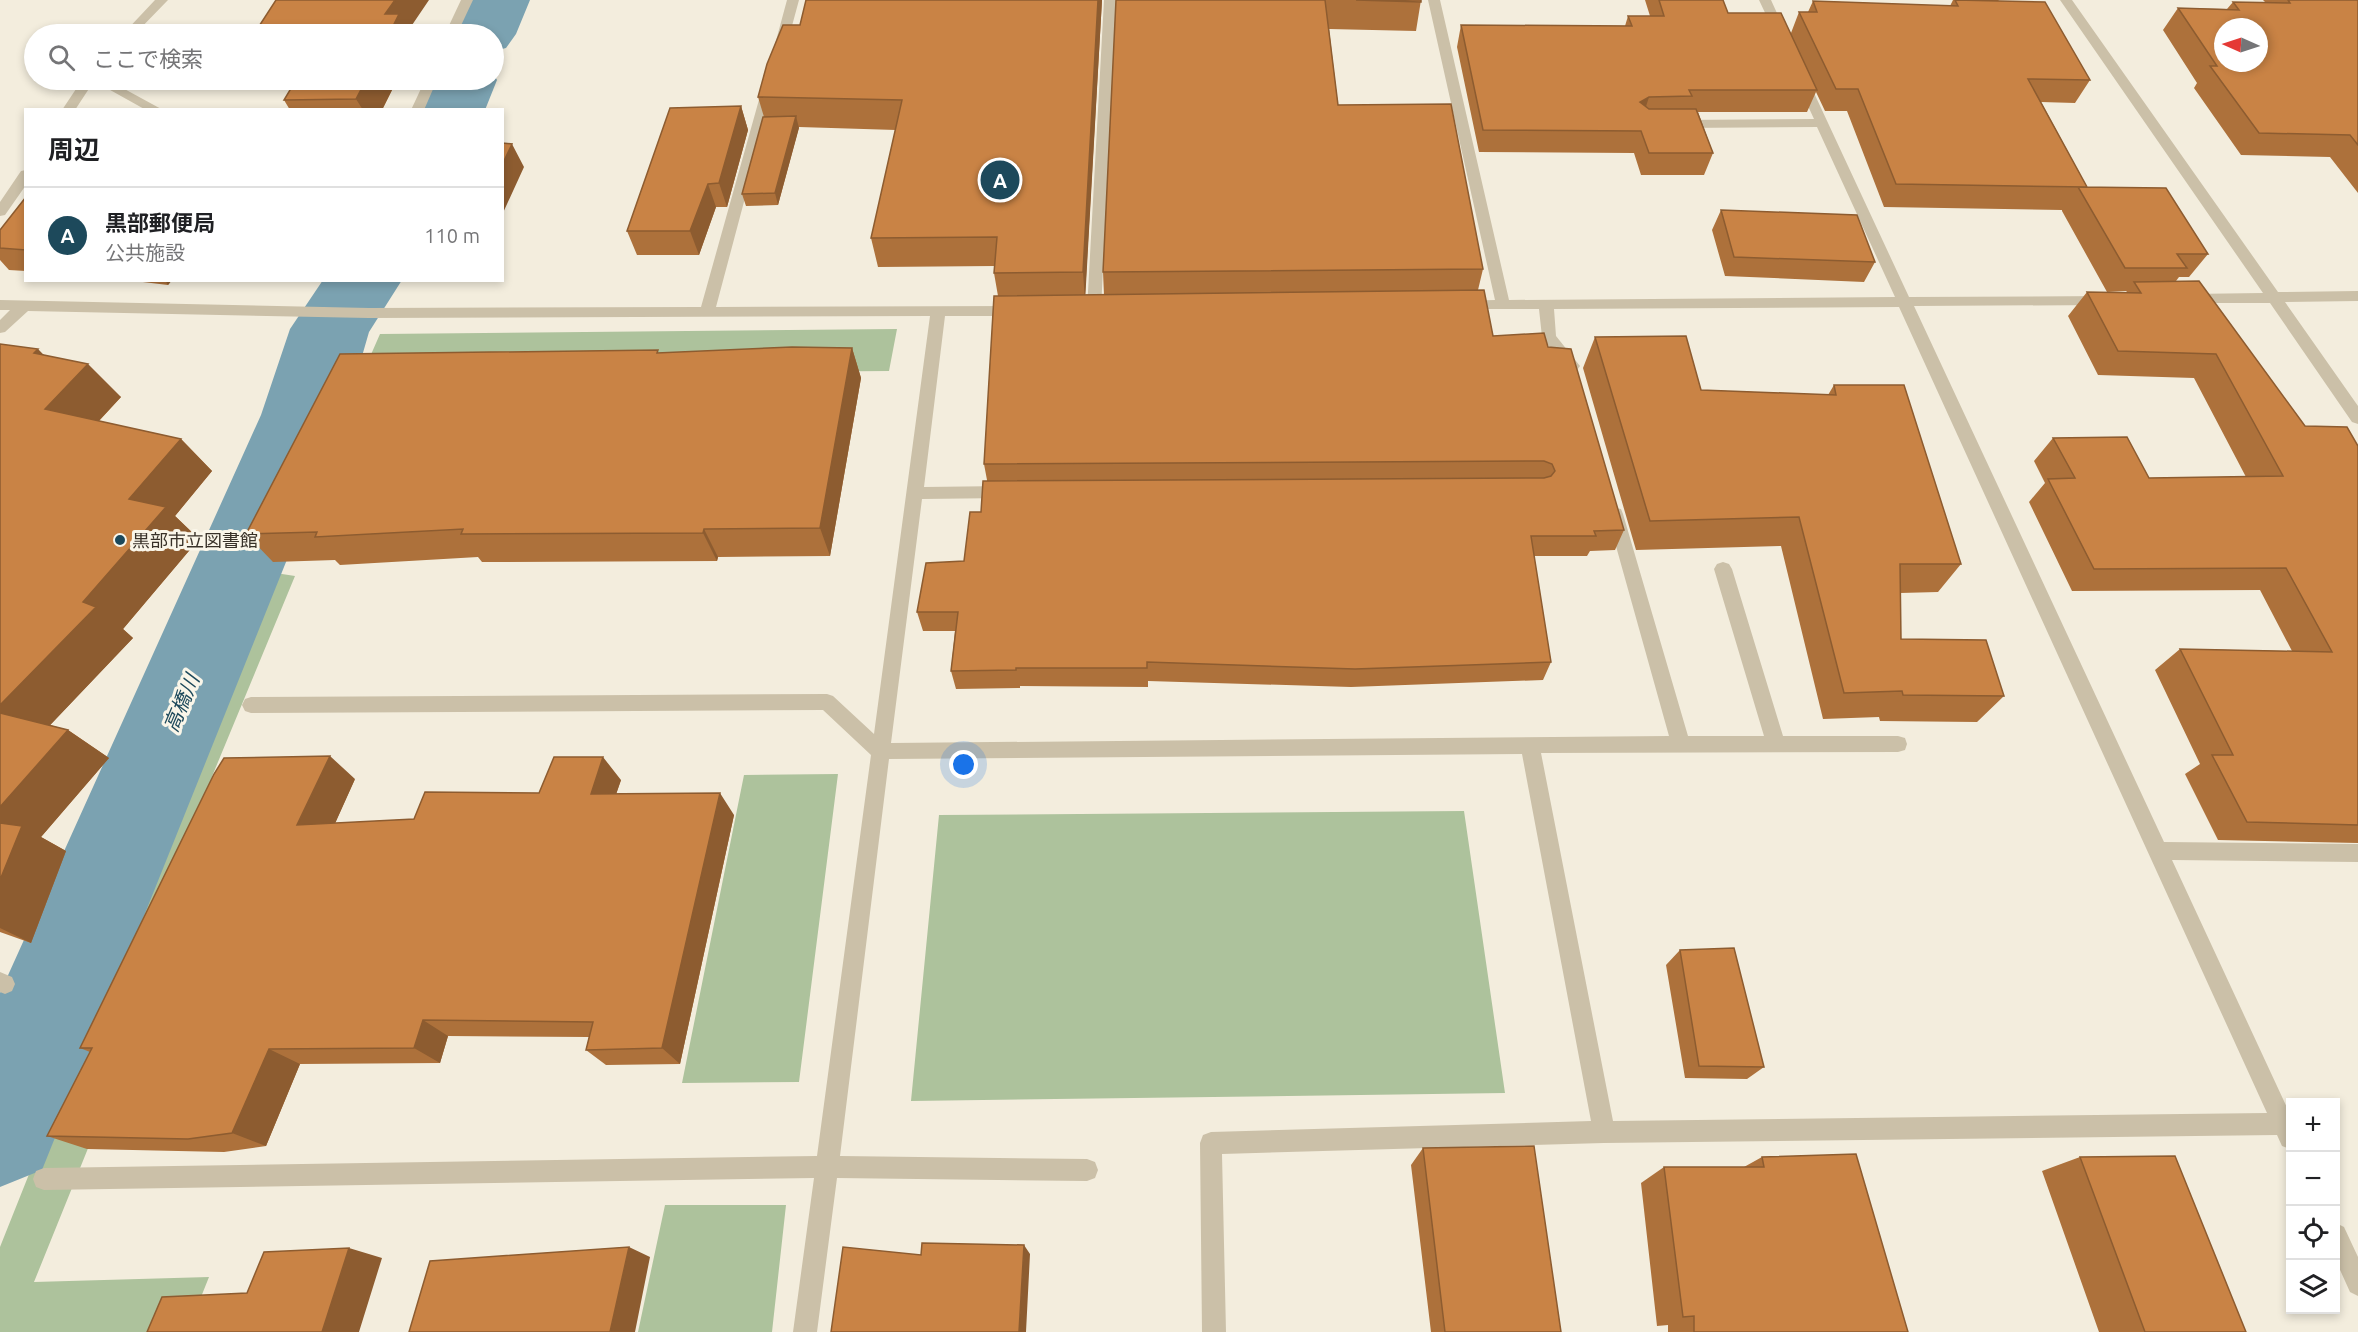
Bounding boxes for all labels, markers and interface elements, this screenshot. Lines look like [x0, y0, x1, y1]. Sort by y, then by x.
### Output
north arrow [2214, 18, 2268, 72]
search box [24, 24, 504, 90]
icon: search [45, 41, 78, 74]
text: ここで検索 [93, 46, 203, 71]
text: 周辺 [48, 135, 100, 164]
pin: A [980, 158, 1020, 202]
text: 黒部郵便局 [105, 210, 215, 235]
text: A [60, 224, 75, 247]
text: 110 m [424, 224, 480, 247]
text: 公共施設 [105, 241, 185, 264]
place label: 黒部市立図書館 [132, 530, 258, 550]
marker: 黒部市立図書館 [113, 533, 127, 547]
water label: 高橋川 [159, 669, 204, 735]
your location [949, 750, 978, 779]
map controls [2286, 1098, 2340, 1314]
button: + [2286, 1098, 2340, 1152]
button: − [2286, 1152, 2340, 1206]
button: locate [2286, 1206, 2340, 1260]
button: layers [2286, 1260, 2340, 1314]

